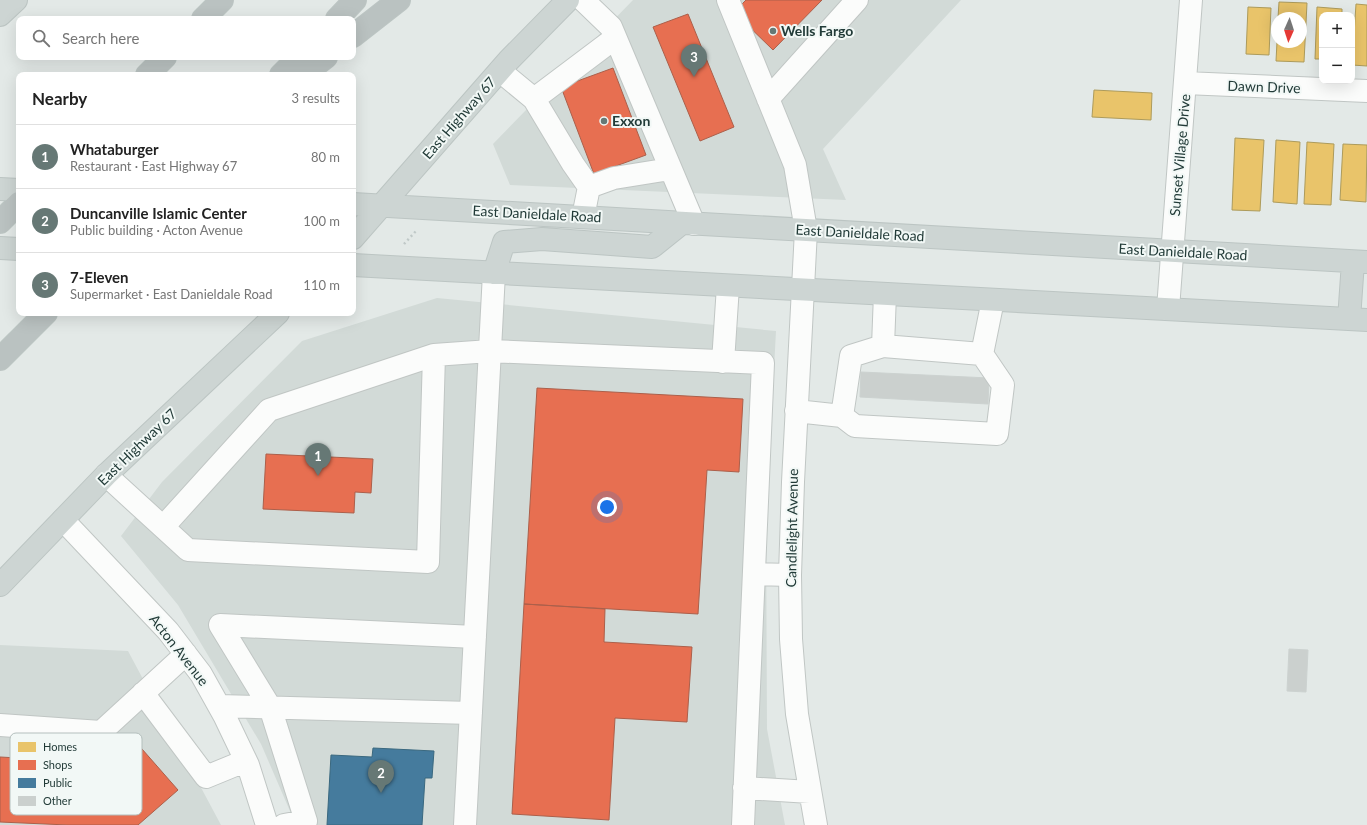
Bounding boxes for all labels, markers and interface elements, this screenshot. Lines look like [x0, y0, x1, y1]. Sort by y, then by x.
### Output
north arrow [1271, 12, 1307, 48]
map controls [1319, 12, 1355, 84]
button: + [1319, 12, 1355, 48]
search box [16, 16, 356, 60]
place label: Wells Fargo [781, 22, 853, 39]
marker: Wells Fargo [768, 26, 778, 36]
icon: search [30, 27, 52, 49]
text: Search here [62, 29, 139, 47]
pin: 3 [681, 44, 707, 77]
button: − [1319, 48, 1355, 84]
street label: East Highway 67 [418, 73, 499, 162]
street label: Dawn Drive [1227, 77, 1301, 96]
text: Nearby [32, 88, 87, 109]
text: 3 results [292, 90, 340, 106]
street label: Sunset Village Drive [1166, 93, 1193, 217]
place label: Exxon [612, 112, 650, 129]
marker: Exxon [599, 116, 609, 126]
text: Whataburger [70, 140, 159, 158]
text: 1 [41, 149, 49, 165]
text: 80 m [311, 149, 340, 165]
text: Restaurant · East Highway 67 [70, 158, 237, 174]
street label: East Danieldale Road [472, 202, 602, 225]
text: Duncanville Islamic Center [70, 204, 247, 222]
text: 2 [41, 213, 49, 229]
text: 100 m [303, 213, 340, 229]
street label: East Danieldale Road [795, 221, 925, 244]
text: Public building · Acton Avenue [70, 222, 243, 238]
street label: East Danieldale Road [1118, 240, 1248, 263]
text: 7-Eleven [70, 268, 129, 286]
text: 3 [41, 277, 49, 293]
text: 110 m [303, 277, 340, 293]
text: Supermarket · East Danieldale Road [70, 286, 273, 302]
street label: East Highway 67 [94, 405, 180, 489]
pin: 1 [305, 443, 331, 476]
street label: Candlelight Avenue [782, 468, 801, 588]
your location [597, 497, 617, 517]
street label: Acton Avenue [146, 611, 213, 689]
legend [10, 733, 142, 815]
text: Homes [43, 740, 77, 753]
text: Shops [43, 758, 72, 771]
pin: 2 [368, 760, 394, 793]
text: Public [43, 776, 72, 789]
text: Other [43, 794, 72, 807]

